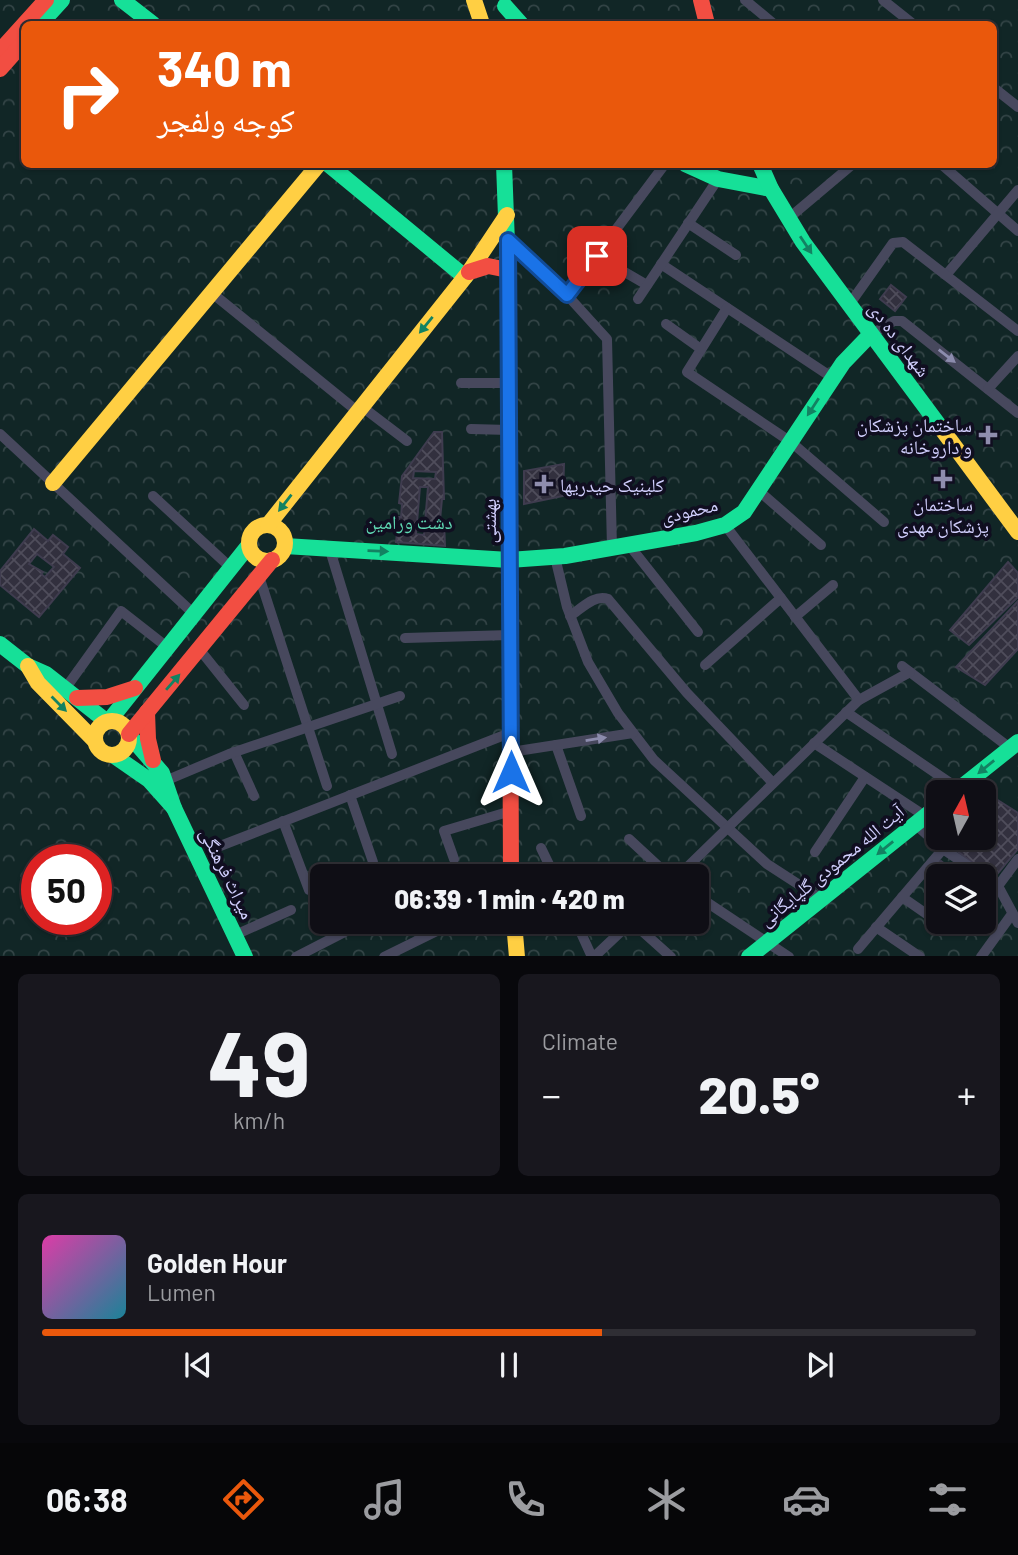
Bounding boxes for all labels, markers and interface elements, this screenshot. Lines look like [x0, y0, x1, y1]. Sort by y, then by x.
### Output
text: 340 m [157, 38, 292, 97]
icon: right [42, 49, 133, 140]
text: کوجه ولفجر [157, 100, 295, 138]
pin [567, 226, 627, 286]
one-way arrow [799, 236, 813, 254]
icon: arrive [578, 237, 616, 275]
street label: شهدای ده دی [864, 297, 936, 382]
one-way arrow [419, 317, 434, 334]
one-way arrow [938, 348, 955, 363]
one-way arrow [807, 398, 820, 417]
place label: ساختمان پزشکان و داروخانه [857, 413, 972, 459]
marker: ساختمان پزشکان و داروخانه [978, 425, 998, 445]
marker: ساختمان پزشکان مهدی [933, 469, 953, 489]
place label: کلینیک حیدریها [560, 473, 664, 497]
marker: کلینیک حیدریها [534, 474, 554, 494]
street label: محمودی [658, 492, 720, 529]
place label: ساختمان پزشکان مهدی [897, 492, 989, 538]
one-way arrow [277, 494, 292, 512]
street label: بهشتی [477, 499, 501, 543]
park label: دشت ورامین [365, 510, 453, 534]
one-way arrow [367, 545, 389, 556]
one-way arrow [165, 673, 180, 690]
one-way arrow [51, 696, 68, 713]
one-way arrow [585, 733, 607, 744]
position arrow [474, 735, 548, 809]
one-way arrow [977, 760, 995, 774]
north arrow [926, 780, 996, 850]
map controls [926, 780, 996, 934]
street label: آیت الله محمودی گلپایگانی [754, 799, 910, 931]
street label: میراث فرهنگی [195, 824, 260, 923]
one-way arrow [876, 841, 894, 856]
speed limit sign: 50 [21, 844, 112, 935]
button: layers [926, 864, 996, 934]
text: 06:39 · 1 min · 420 m [394, 883, 625, 914]
text: 49 [207, 1006, 311, 1115]
text: Climate [542, 1027, 618, 1055]
text: 20.5° [698, 1062, 820, 1124]
text: − [542, 1071, 561, 1117]
text: + [957, 1071, 976, 1117]
text: km/h [233, 1106, 285, 1134]
text: Golden Hour [147, 1247, 287, 1278]
text: Lumen [147, 1278, 216, 1306]
icon: previous [179, 1346, 217, 1384]
icon: pause [490, 1346, 528, 1384]
icon: next [801, 1346, 839, 1384]
icon: directions [219, 1475, 268, 1524]
icon: music [360, 1475, 409, 1524]
icon: phone [501, 1475, 550, 1524]
icon: climate [642, 1475, 691, 1524]
icon: car [782, 1475, 831, 1524]
icon: filters [923, 1475, 972, 1524]
text: 06:38 [46, 1480, 128, 1518]

